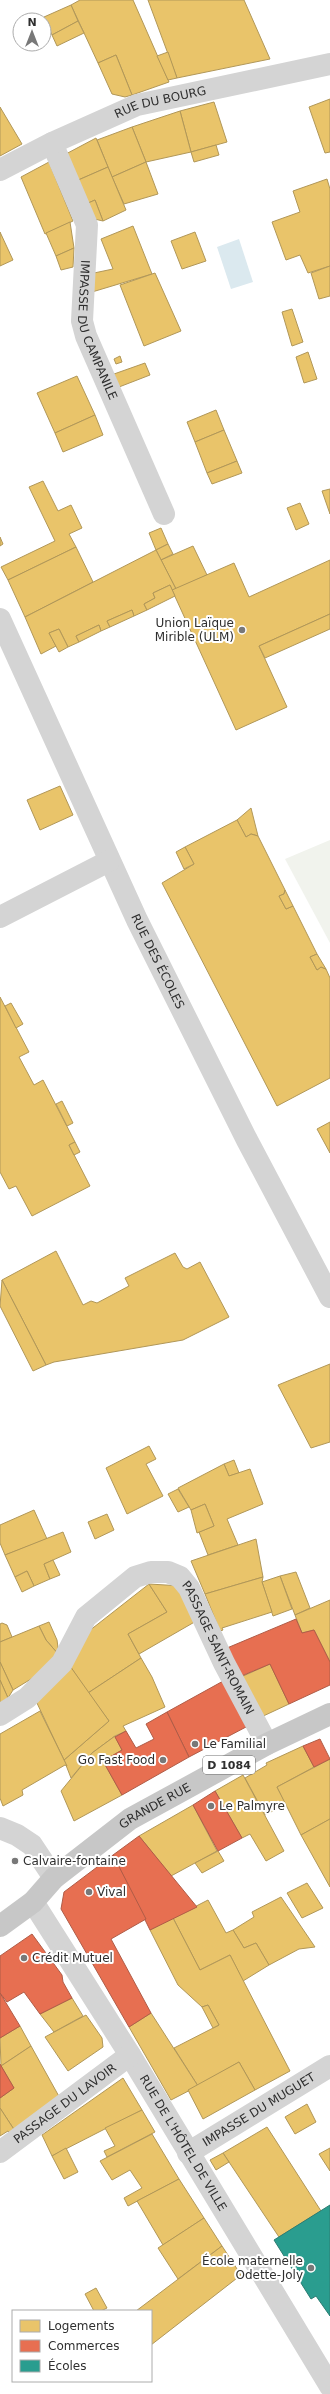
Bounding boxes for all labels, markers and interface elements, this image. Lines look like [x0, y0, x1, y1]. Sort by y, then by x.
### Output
north arrow [12, 12, 52, 52]
text: N [27, 16, 37, 29]
street label: RUE DU BOURG [112, 84, 207, 121]
street label: IMPASSE DU CAMPANILE [75, 260, 120, 402]
place label: Union Laïque Mirible (ULM) [155, 616, 234, 644]
marker: Union Laïque Mirible (ULM) [237, 625, 247, 635]
street label: RUE DES ÉCOLES [128, 912, 187, 1011]
street label: PASSAGE SAINT-ROMAIN [179, 1578, 257, 1717]
place label: Le Familial [203, 1737, 266, 1751]
marker: Le Familial [190, 1739, 200, 1749]
place label: Go Fast Food [78, 1753, 155, 1767]
marker: Go Fast Food [158, 1755, 168, 1765]
road number: D 1084 [203, 1756, 255, 1774]
street label: GRANDE RUE [116, 1780, 193, 1832]
place label: Le Palmyre [219, 1799, 285, 1813]
marker: Le Palmyre [206, 1801, 216, 1811]
place label: Calvaire-fontaine [23, 1854, 126, 1868]
marker: Calvaire-fontaine [10, 1856, 20, 1866]
place label: Vival [97, 1885, 126, 1899]
marker: Vival [84, 1887, 94, 1897]
place label: Crédit Mutuel [32, 1951, 113, 1965]
marker: Crédit Mutuel [19, 1953, 29, 1963]
street label: PASSAGE DU LAVOIR [11, 2061, 119, 2146]
street label: IMPASSE DU MUGUET [200, 2070, 318, 2149]
street label: RUE DE L'HÔTEL DE VILLE [137, 2072, 230, 2214]
place label: École maternelle Odette-Joly [202, 2253, 303, 2282]
marker: École maternelle Odette-Joly [306, 2263, 316, 2273]
legend [12, 2310, 152, 2382]
text: Logements [48, 2319, 114, 2333]
text: Commerces [48, 2339, 119, 2353]
text: Écoles [48, 2358, 87, 2373]

